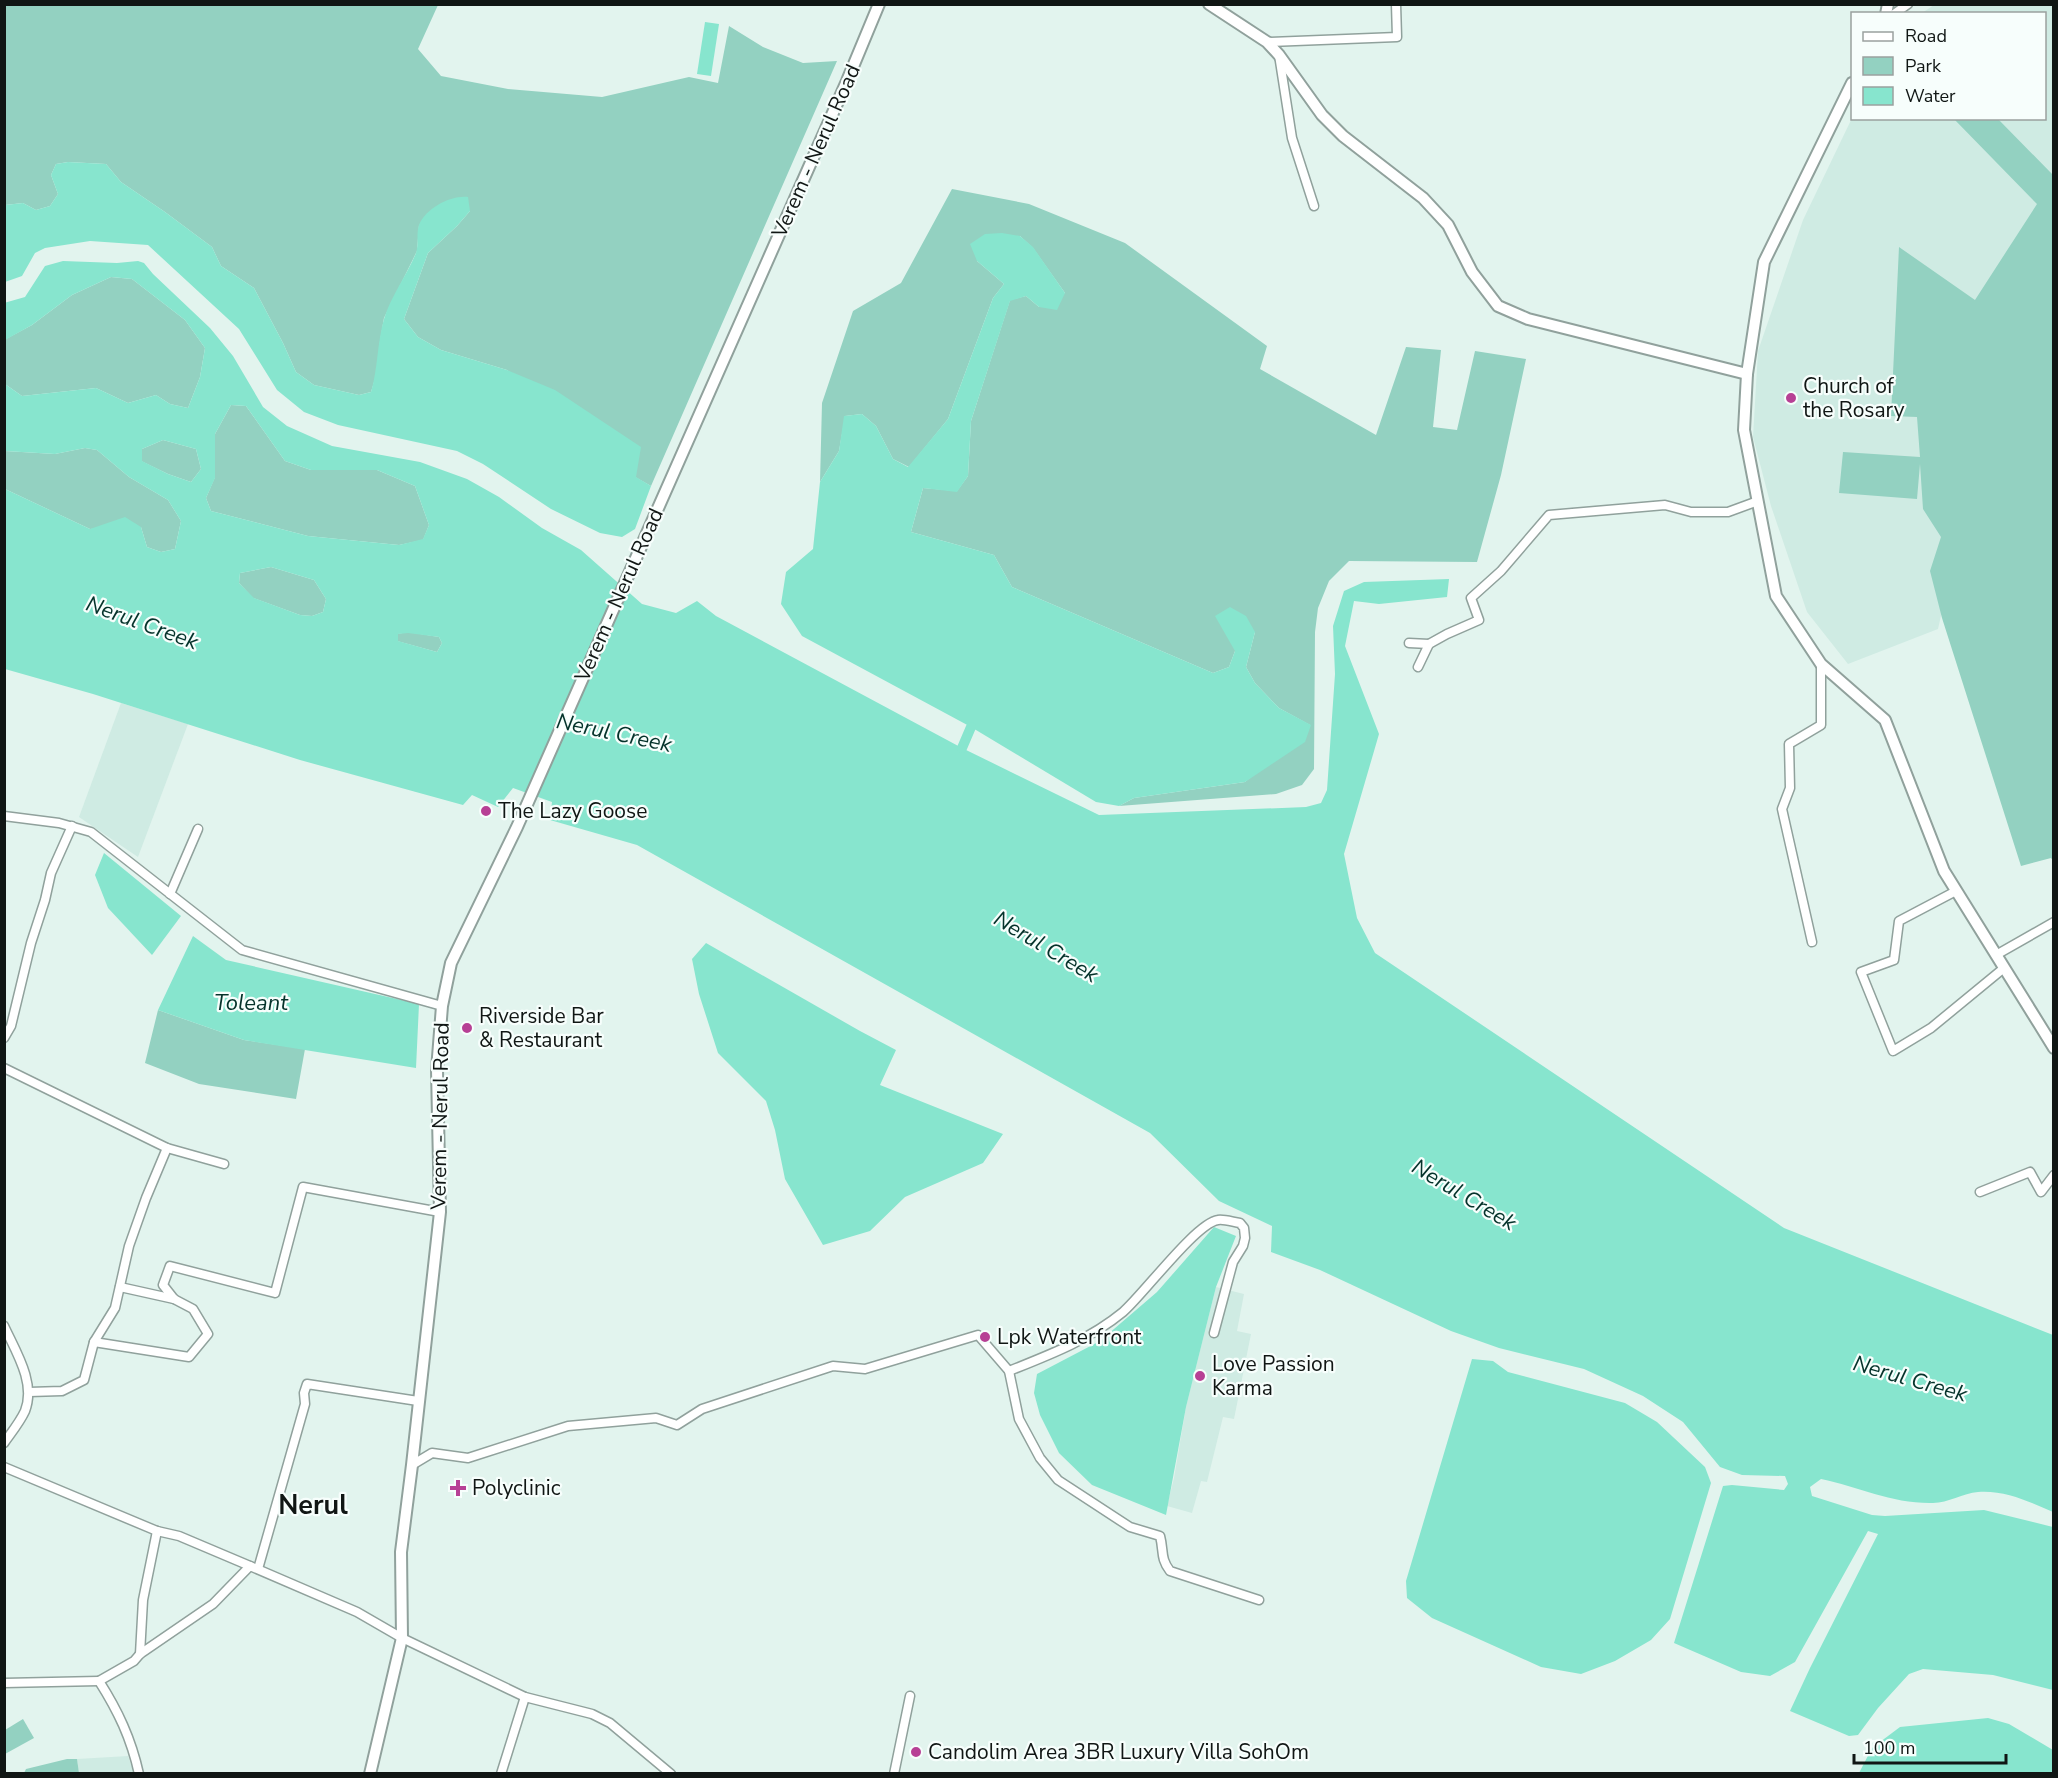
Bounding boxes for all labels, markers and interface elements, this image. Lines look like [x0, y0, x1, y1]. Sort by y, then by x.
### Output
legend [1851, 12, 2046, 120]
text: Road [1905, 24, 1947, 48]
text: Park [1905, 54, 1942, 78]
street label: Verem - Nerul Road [765, 60, 867, 243]
text: Water [1905, 84, 1956, 108]
place label: Church of the Rosary [1803, 372, 1905, 424]
marker: Church of the Rosary [1784, 391, 1798, 405]
street label: Verem - Nerul Road [568, 504, 670, 687]
water label: Nerul Creek [82, 589, 203, 657]
water label: Nerul Creek [554, 706, 675, 760]
place label: The Lazy Goose [498, 797, 647, 825]
marker: The Lazy Goose [479, 804, 493, 818]
water label: Nerul Creek [988, 904, 1105, 991]
water label: Toleant [214, 988, 289, 1018]
place label: Riverside Bar & Restaurant [479, 1002, 604, 1054]
marker: Riverside Bar & Restaurant [460, 1021, 474, 1035]
street label: Verem - Nerul Road [424, 1022, 456, 1211]
water label: Nerul Creek [1406, 1152, 1523, 1239]
place label: Lpk Waterfront [997, 1323, 1142, 1351]
marker: Lpk Waterfront [978, 1330, 992, 1344]
water label: Nerul Creek [1849, 1348, 1971, 1410]
place label: Love Passion Karma [1212, 1350, 1335, 1402]
marker: Love Passion Karma [1193, 1369, 1207, 1383]
place label: Polyclinic [472, 1474, 561, 1502]
marker: Polyclinic [449, 1479, 467, 1497]
district label: Nerul [278, 1487, 348, 1524]
scale bar [1854, 1727, 2006, 1765]
text: 100 m [1863, 1736, 1915, 1760]
place label: Candolim Area 3BR Luxury Villa SohOm [928, 1738, 1309, 1766]
marker: Candolim Area 3BR Luxury Villa SohOm [909, 1745, 923, 1759]

